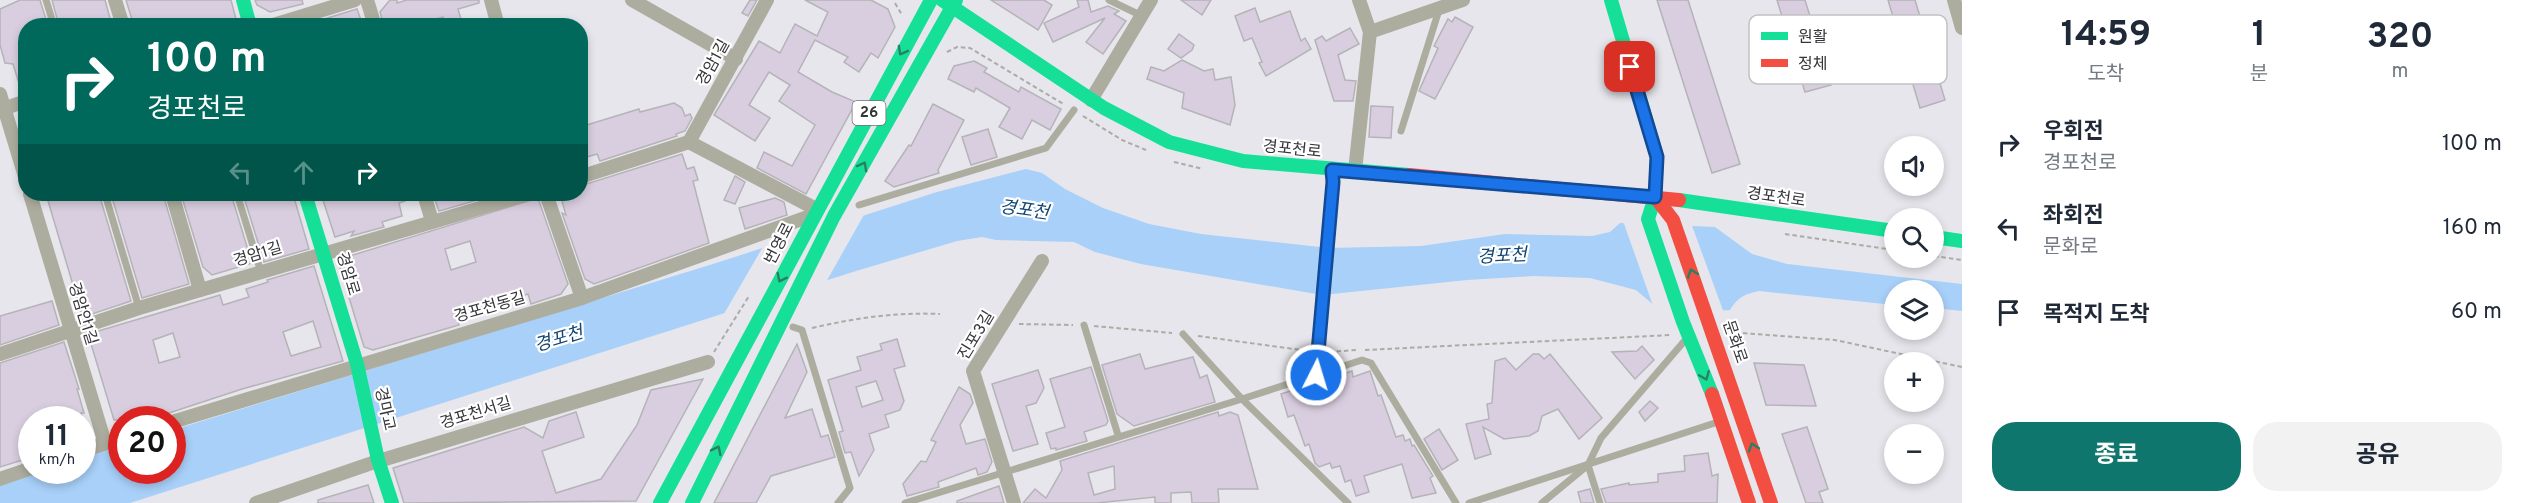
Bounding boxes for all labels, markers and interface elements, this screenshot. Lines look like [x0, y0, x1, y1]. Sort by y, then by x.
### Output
text: 14:59 [2061, 13, 2151, 59]
text: 1 [2252, 13, 2266, 59]
legend [1749, 15, 1947, 84]
text: 320 [2367, 15, 2433, 61]
text: 원활 [1798, 28, 1828, 48]
text: 100 m [147, 34, 266, 87]
street label: 경암1길 [693, 36, 735, 90]
pin [1604, 41, 1655, 92]
icon: right [48, 42, 126, 120]
one-way arrow [898, 45, 909, 55]
icon: arrive [1613, 50, 1646, 83]
text: 정체 [1798, 55, 1827, 75]
text: m [2392, 59, 2409, 85]
text: 도착 [2087, 62, 2124, 88]
text: 분 [2250, 62, 2268, 88]
text: 경포천로 [147, 93, 246, 127]
road number: 26 [852, 101, 886, 125]
text: 우회전 [2043, 119, 2104, 146]
icon: right [1992, 128, 2025, 161]
text: 100 m [2442, 131, 2502, 158]
map controls [1884, 136, 1944, 484]
button: sound [1884, 136, 1944, 196]
street label: 경포천로 [1262, 137, 1323, 163]
text: 경포천로 [2043, 151, 2117, 177]
icon: left [224, 156, 257, 189]
icon: ahead [287, 156, 320, 189]
icon: right [350, 156, 383, 189]
one-way arrow [856, 161, 867, 172]
street label: 경포천로 [1745, 184, 1807, 212]
water label: 경포천 [998, 196, 1053, 226]
text: 좌회전 [2043, 203, 2104, 230]
button: search [1884, 208, 1944, 268]
icon: left [1992, 212, 2025, 245]
text: 160 m [2443, 215, 2502, 242]
street label: 번영로 [761, 220, 799, 268]
text: 문화로 [2043, 235, 2098, 261]
street label: 경암1길 [231, 238, 285, 272]
water label: 경포천 [1477, 244, 1530, 270]
street label: 경암로 [331, 250, 363, 298]
one-way arrow [1686, 268, 1699, 279]
one-way arrow [777, 272, 788, 283]
street label: 경암안1길 [63, 280, 101, 348]
button: layers [1884, 280, 1944, 340]
street label: 경포천동길 [452, 288, 528, 328]
icon: arrive [1992, 296, 2025, 329]
text: 60 m [2451, 299, 2502, 326]
text: 목적지 도착 [2043, 302, 2150, 329]
street label: 진포3길 [955, 308, 999, 364]
street label: 문화로 [1717, 318, 1751, 366]
water label: 경포천 [532, 321, 588, 358]
position arrow [1284, 343, 1348, 407]
button: + [1884, 352, 1944, 412]
one-way arrow [1698, 370, 1710, 381]
street label: 경마교 [369, 385, 399, 433]
street label: 경포천서길 [438, 394, 514, 434]
speed limit sign: 20 [108, 406, 186, 484]
text: 11 [45, 419, 69, 456]
button: 종료 [1992, 422, 2241, 491]
button: 공유 [2253, 422, 2502, 491]
button: − [1884, 424, 1944, 484]
one-way arrow [1747, 442, 1760, 453]
one-way arrow [710, 446, 722, 457]
text: km/h [39, 451, 75, 470]

